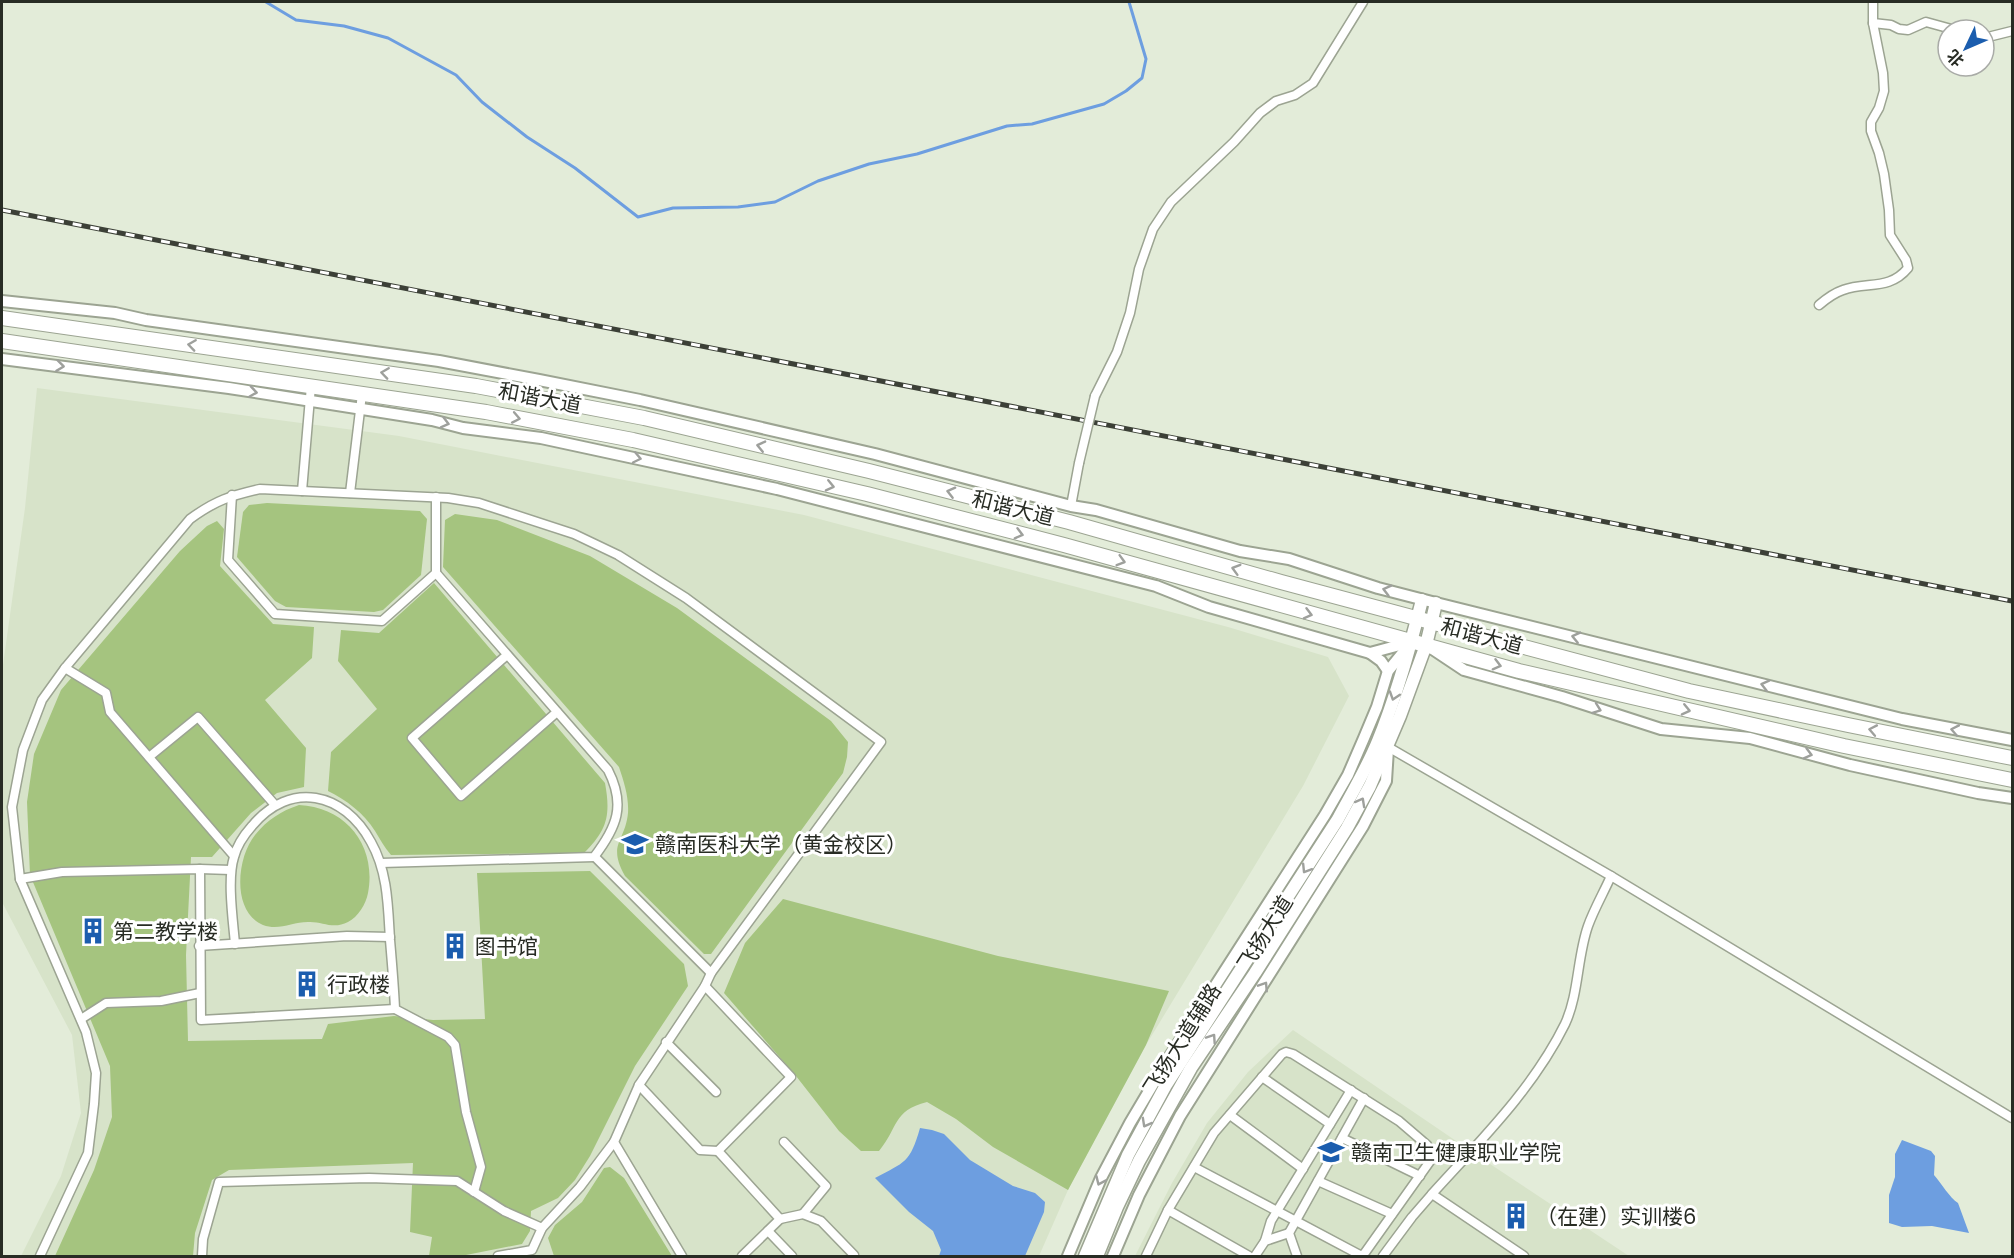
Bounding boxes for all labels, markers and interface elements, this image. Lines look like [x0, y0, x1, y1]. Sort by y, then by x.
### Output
north arrow [1936, 18, 1996, 78]
text: 北 [1942, 44, 1969, 72]
one-way arrow [187, 340, 196, 352]
one-way arrow [55, 359, 64, 372]
one-way arrow [380, 367, 389, 379]
street label: 和谐大道 [496, 376, 584, 420]
one-way arrow [248, 385, 257, 397]
one-way arrow [511, 411, 521, 424]
one-way arrow [440, 416, 450, 429]
one-way arrow [757, 440, 767, 453]
one-way arrow [632, 451, 642, 464]
one-way arrow [825, 478, 835, 491]
street label: 和谐大道 [969, 484, 1057, 532]
one-way arrow [946, 486, 956, 499]
one-way arrow [1014, 526, 1024, 539]
one-way arrow [1115, 554, 1126, 566]
one-way arrow [1231, 564, 1242, 576]
one-way arrow [1382, 585, 1392, 598]
one-way arrow [1303, 606, 1313, 619]
street label: 和谐大道 [1438, 611, 1526, 661]
one-way arrow [1571, 632, 1581, 645]
one-way arrow [1492, 657, 1502, 670]
one-way arrow [1760, 680, 1770, 693]
one-way arrow [1389, 690, 1401, 701]
one-way arrow [1591, 702, 1602, 715]
one-way arrow [1681, 703, 1691, 716]
one-way arrow [1868, 724, 1878, 737]
one-way arrow [1950, 724, 1960, 737]
one-way arrow [1802, 746, 1812, 759]
one-way arrow [1354, 798, 1365, 808]
school or university icon: 赣南医科大学（黄金校区） [620, 829, 650, 859]
place label: 赣南医科大学（黄金校区） [655, 830, 907, 859]
one-way arrow [1302, 862, 1313, 873]
street label: 飞扬大道 [1230, 890, 1300, 976]
building icon: 第二教学楼 [78, 916, 108, 946]
place label: 第二教学楼 [113, 917, 218, 946]
building icon: 图书馆 [440, 931, 470, 961]
place label: 图书馆 [475, 932, 538, 961]
building icon: 行政楼 [292, 969, 322, 999]
place label: 行政楼 [327, 970, 390, 999]
street label: 飞扬大道辅路 [1136, 978, 1228, 1100]
one-way arrow [1256, 982, 1268, 992]
one-way arrow [1205, 1033, 1216, 1044]
one-way arrow [1141, 1116, 1153, 1127]
school or university icon: 赣南卫生健康职业学院 [1316, 1137, 1346, 1167]
place label: 赣南卫生健康职业学院 [1351, 1138, 1561, 1167]
one-way arrow [1095, 1175, 1107, 1186]
building icon: （在建）实训楼6 [1501, 1201, 1531, 1231]
place label: （在建）实训楼6 [1536, 1202, 1696, 1231]

